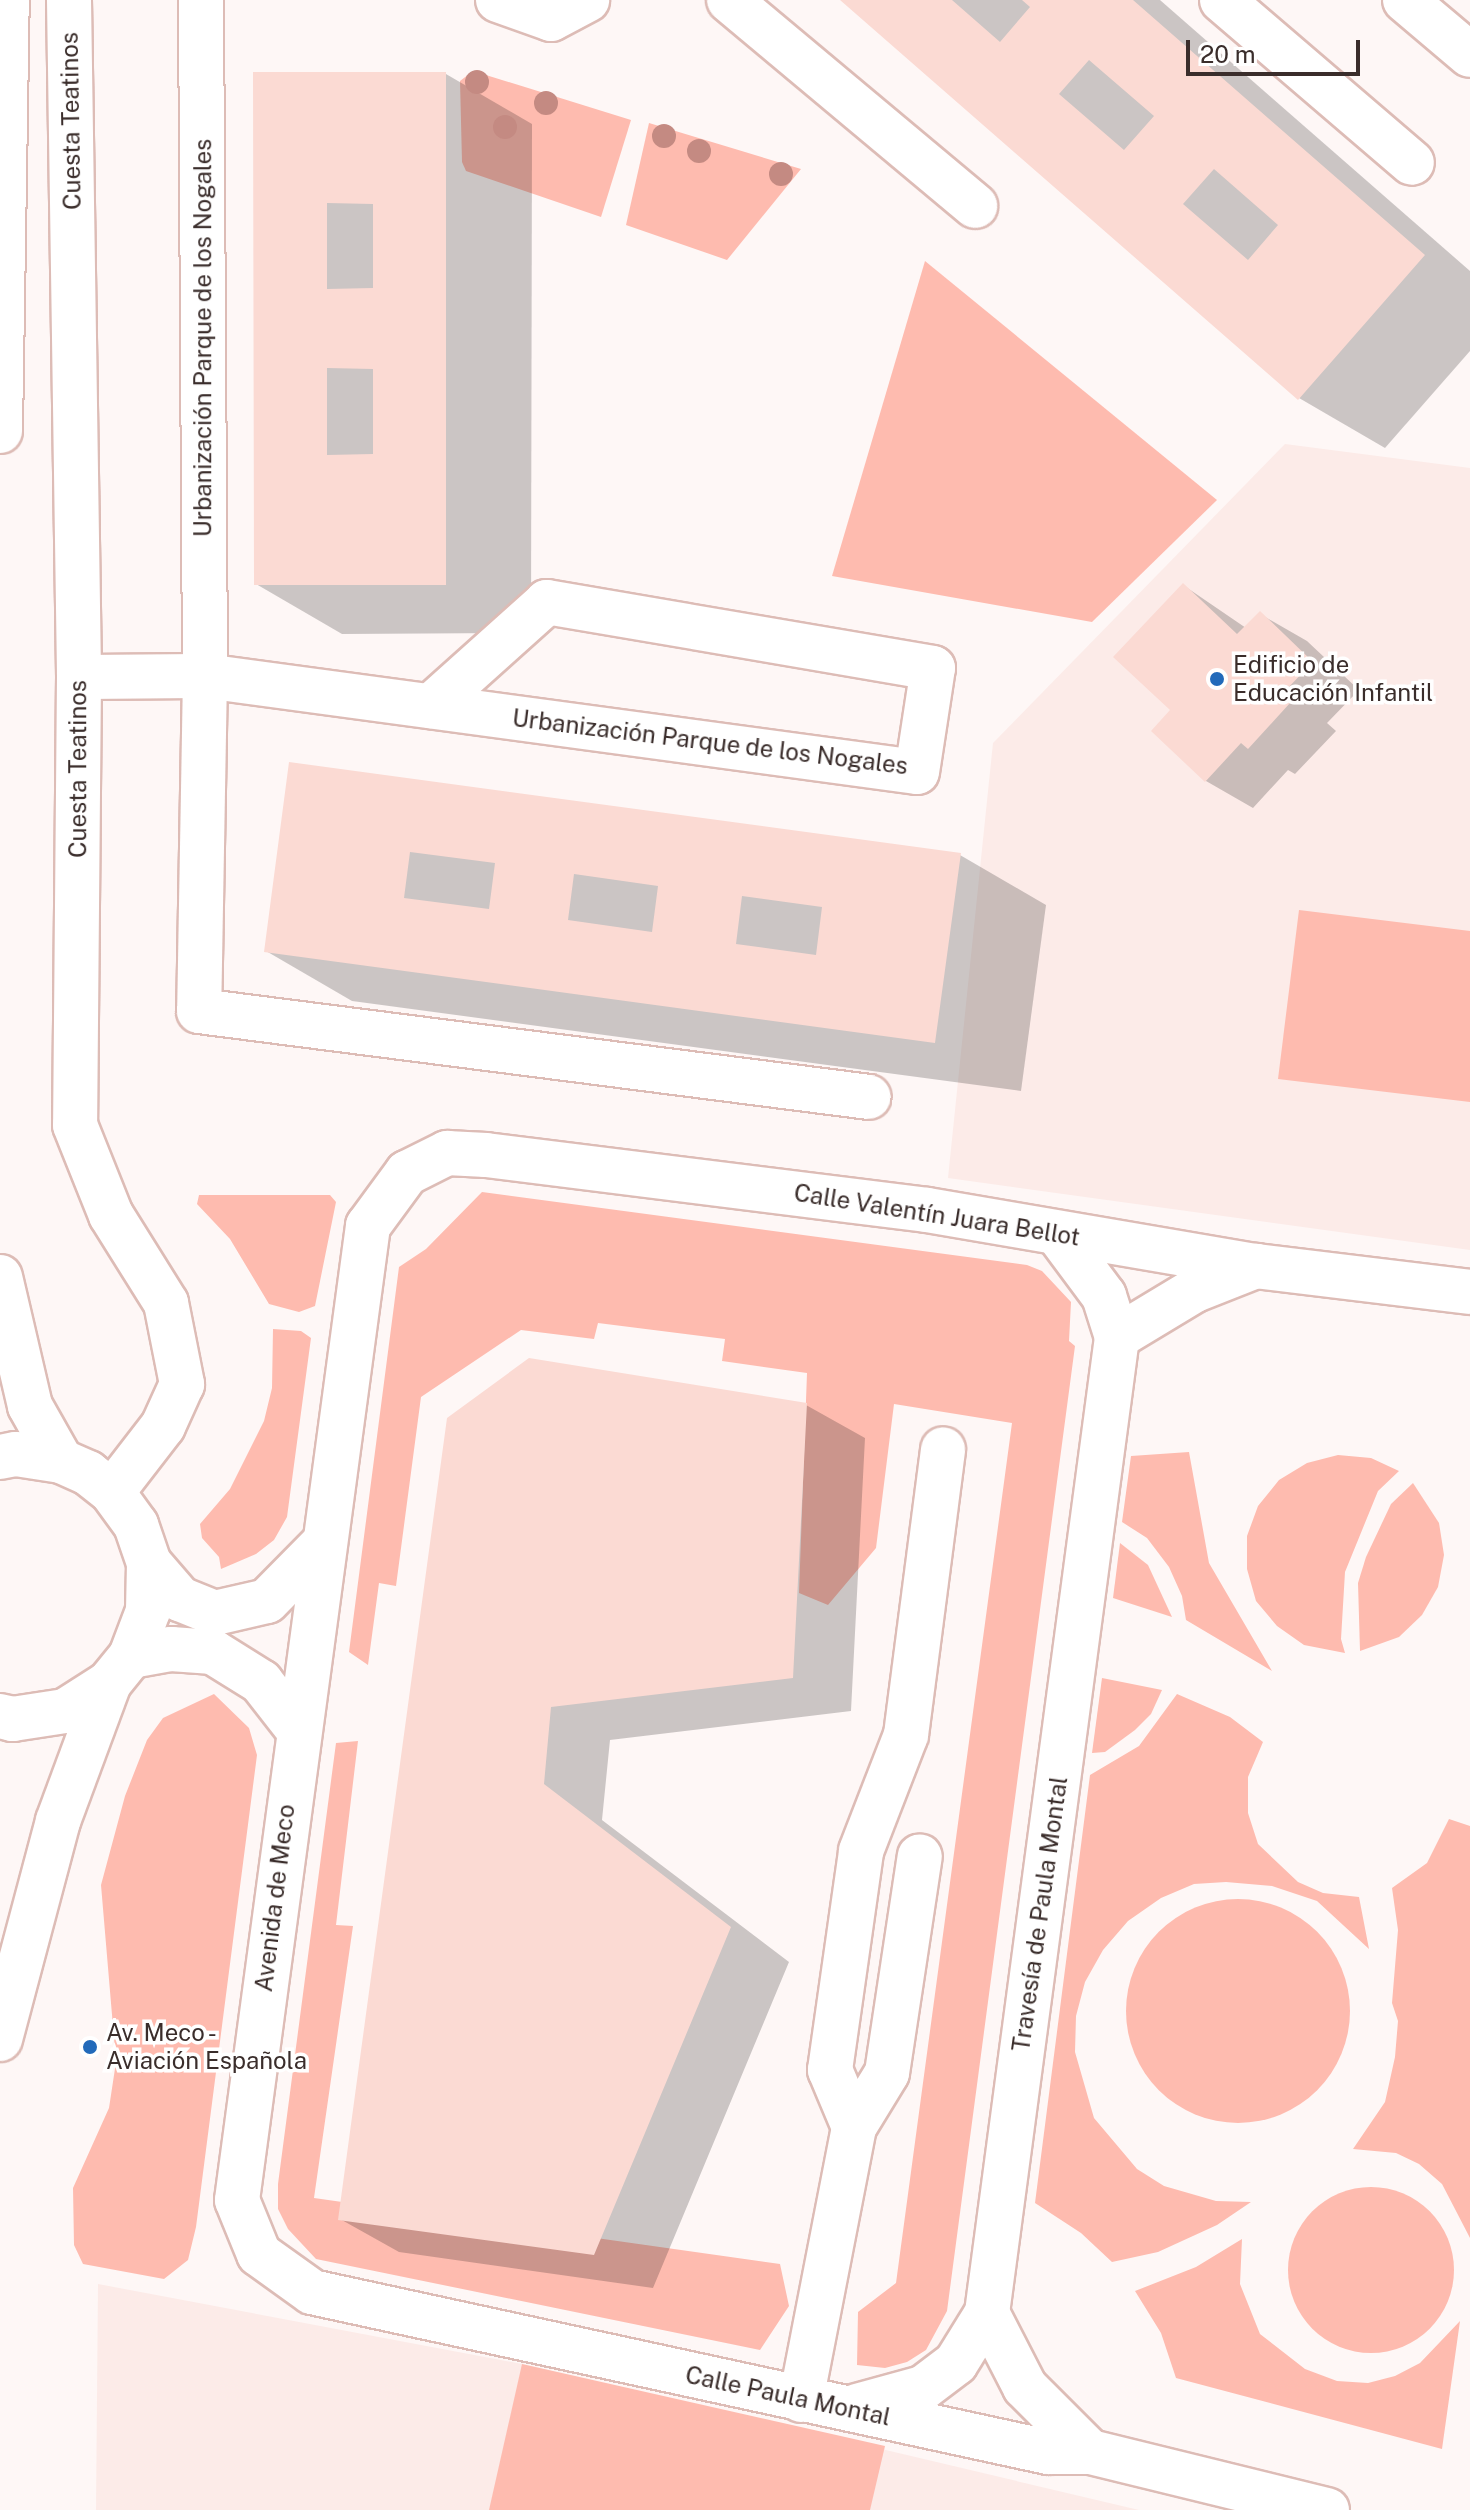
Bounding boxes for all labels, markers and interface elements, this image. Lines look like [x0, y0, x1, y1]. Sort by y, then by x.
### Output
scale bar [1190, 24, 1364, 74]
street label: Cuesta Teatinos [55, 32, 87, 210]
text: 20 m [1200, 40, 1256, 68]
street label: Urbanización Parque de los Nogales [189, 138, 217, 538]
place label: Edificio de Educación Infantil [1233, 651, 1433, 707]
marker: Edificio de Educación Infantil [1208, 670, 1226, 688]
street label: Cuesta Teatinos [64, 680, 92, 858]
street label: Urbanización Parque de los Nogales [510, 703, 910, 781]
street label: Calle Valentín Juara Bellot [792, 1178, 1082, 1252]
street label: Travesía de Paula Montal [1006, 1774, 1074, 2054]
street label: Avenida de Meco [249, 1802, 301, 1994]
place label: Av. Meco - Aviación Española [106, 2019, 307, 2075]
marker: Av. Meco - Aviación Española [81, 2038, 99, 2056]
street label: Calle Paula Montal [683, 2360, 893, 2432]

